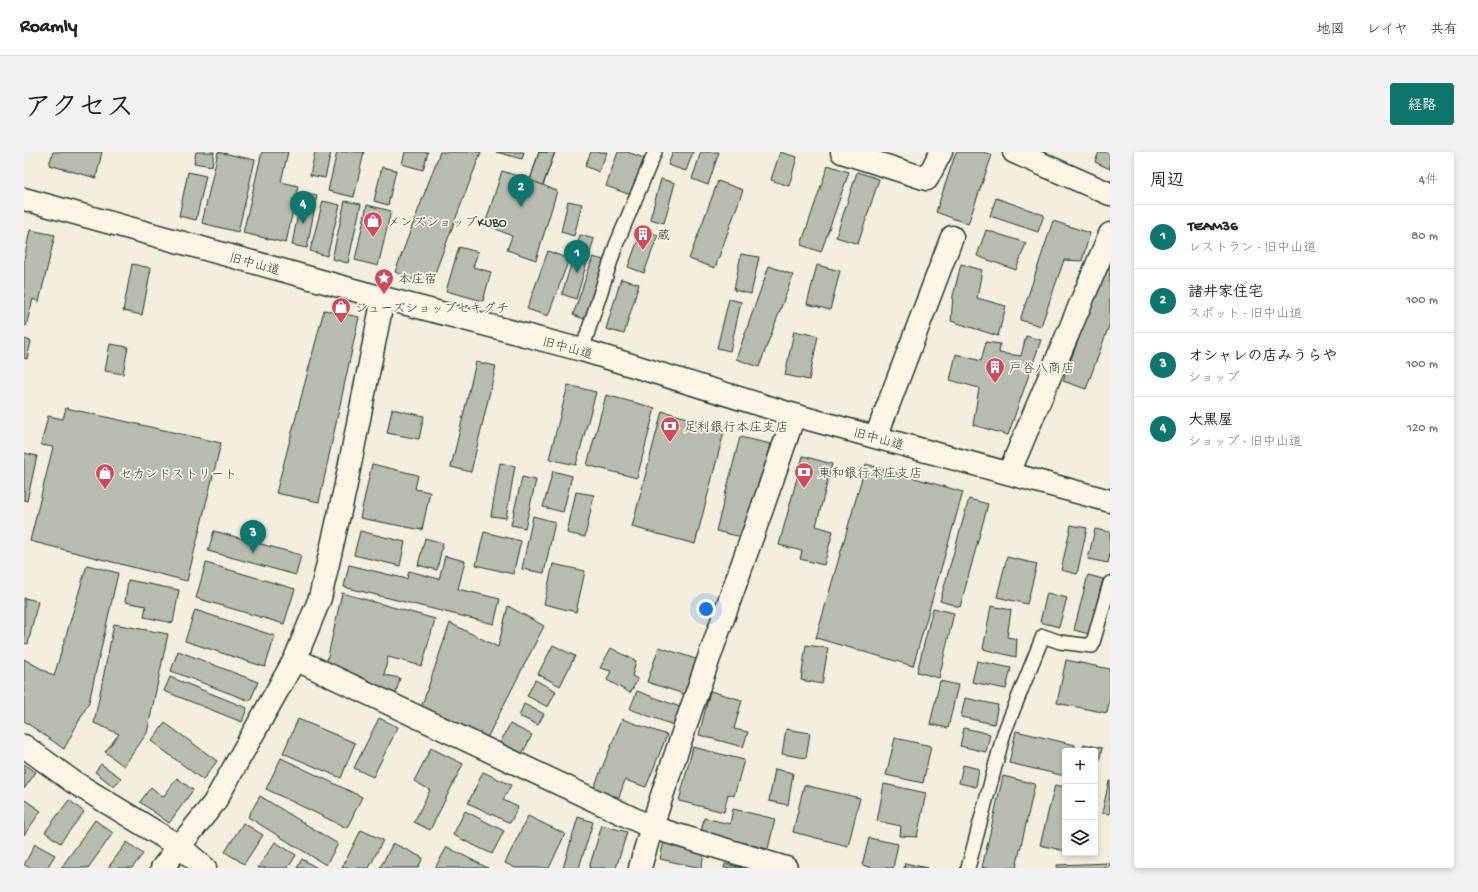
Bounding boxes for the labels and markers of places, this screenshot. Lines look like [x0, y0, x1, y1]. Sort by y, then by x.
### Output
pin: 2 [508, 174, 534, 207]
pin: 4 [290, 191, 316, 224]
shop icon: メンズショップKUBO [362, 210, 384, 238]
place label: メンズショップKUBO [387, 216, 507, 231]
building icon: 蔵 [632, 223, 654, 251]
place label: 蔵 [657, 229, 670, 244]
pin: 1 [564, 240, 590, 273]
place icon: 本庄宿 [373, 267, 395, 295]
place label: 本庄宿 [398, 273, 437, 288]
shop icon: シューズショップセキグチ [330, 296, 352, 324]
place label: シューズショップセキグチ [355, 302, 509, 317]
building icon: 戸谷八商店 [984, 356, 1006, 384]
place label: 戸谷八商店 [1009, 361, 1074, 377]
bank icon: 足利銀行本庄支店 [659, 415, 681, 443]
place label: 足利銀行本庄支店 [684, 420, 788, 436]
bank icon: 東和銀行本庄支店 [793, 461, 815, 489]
shop icon: セカンドストリート [94, 462, 116, 490]
place label: 東和銀行本庄支店 [818, 466, 922, 482]
place label: セカンドストリート [119, 468, 237, 483]
pin: 3 [240, 520, 266, 553]

